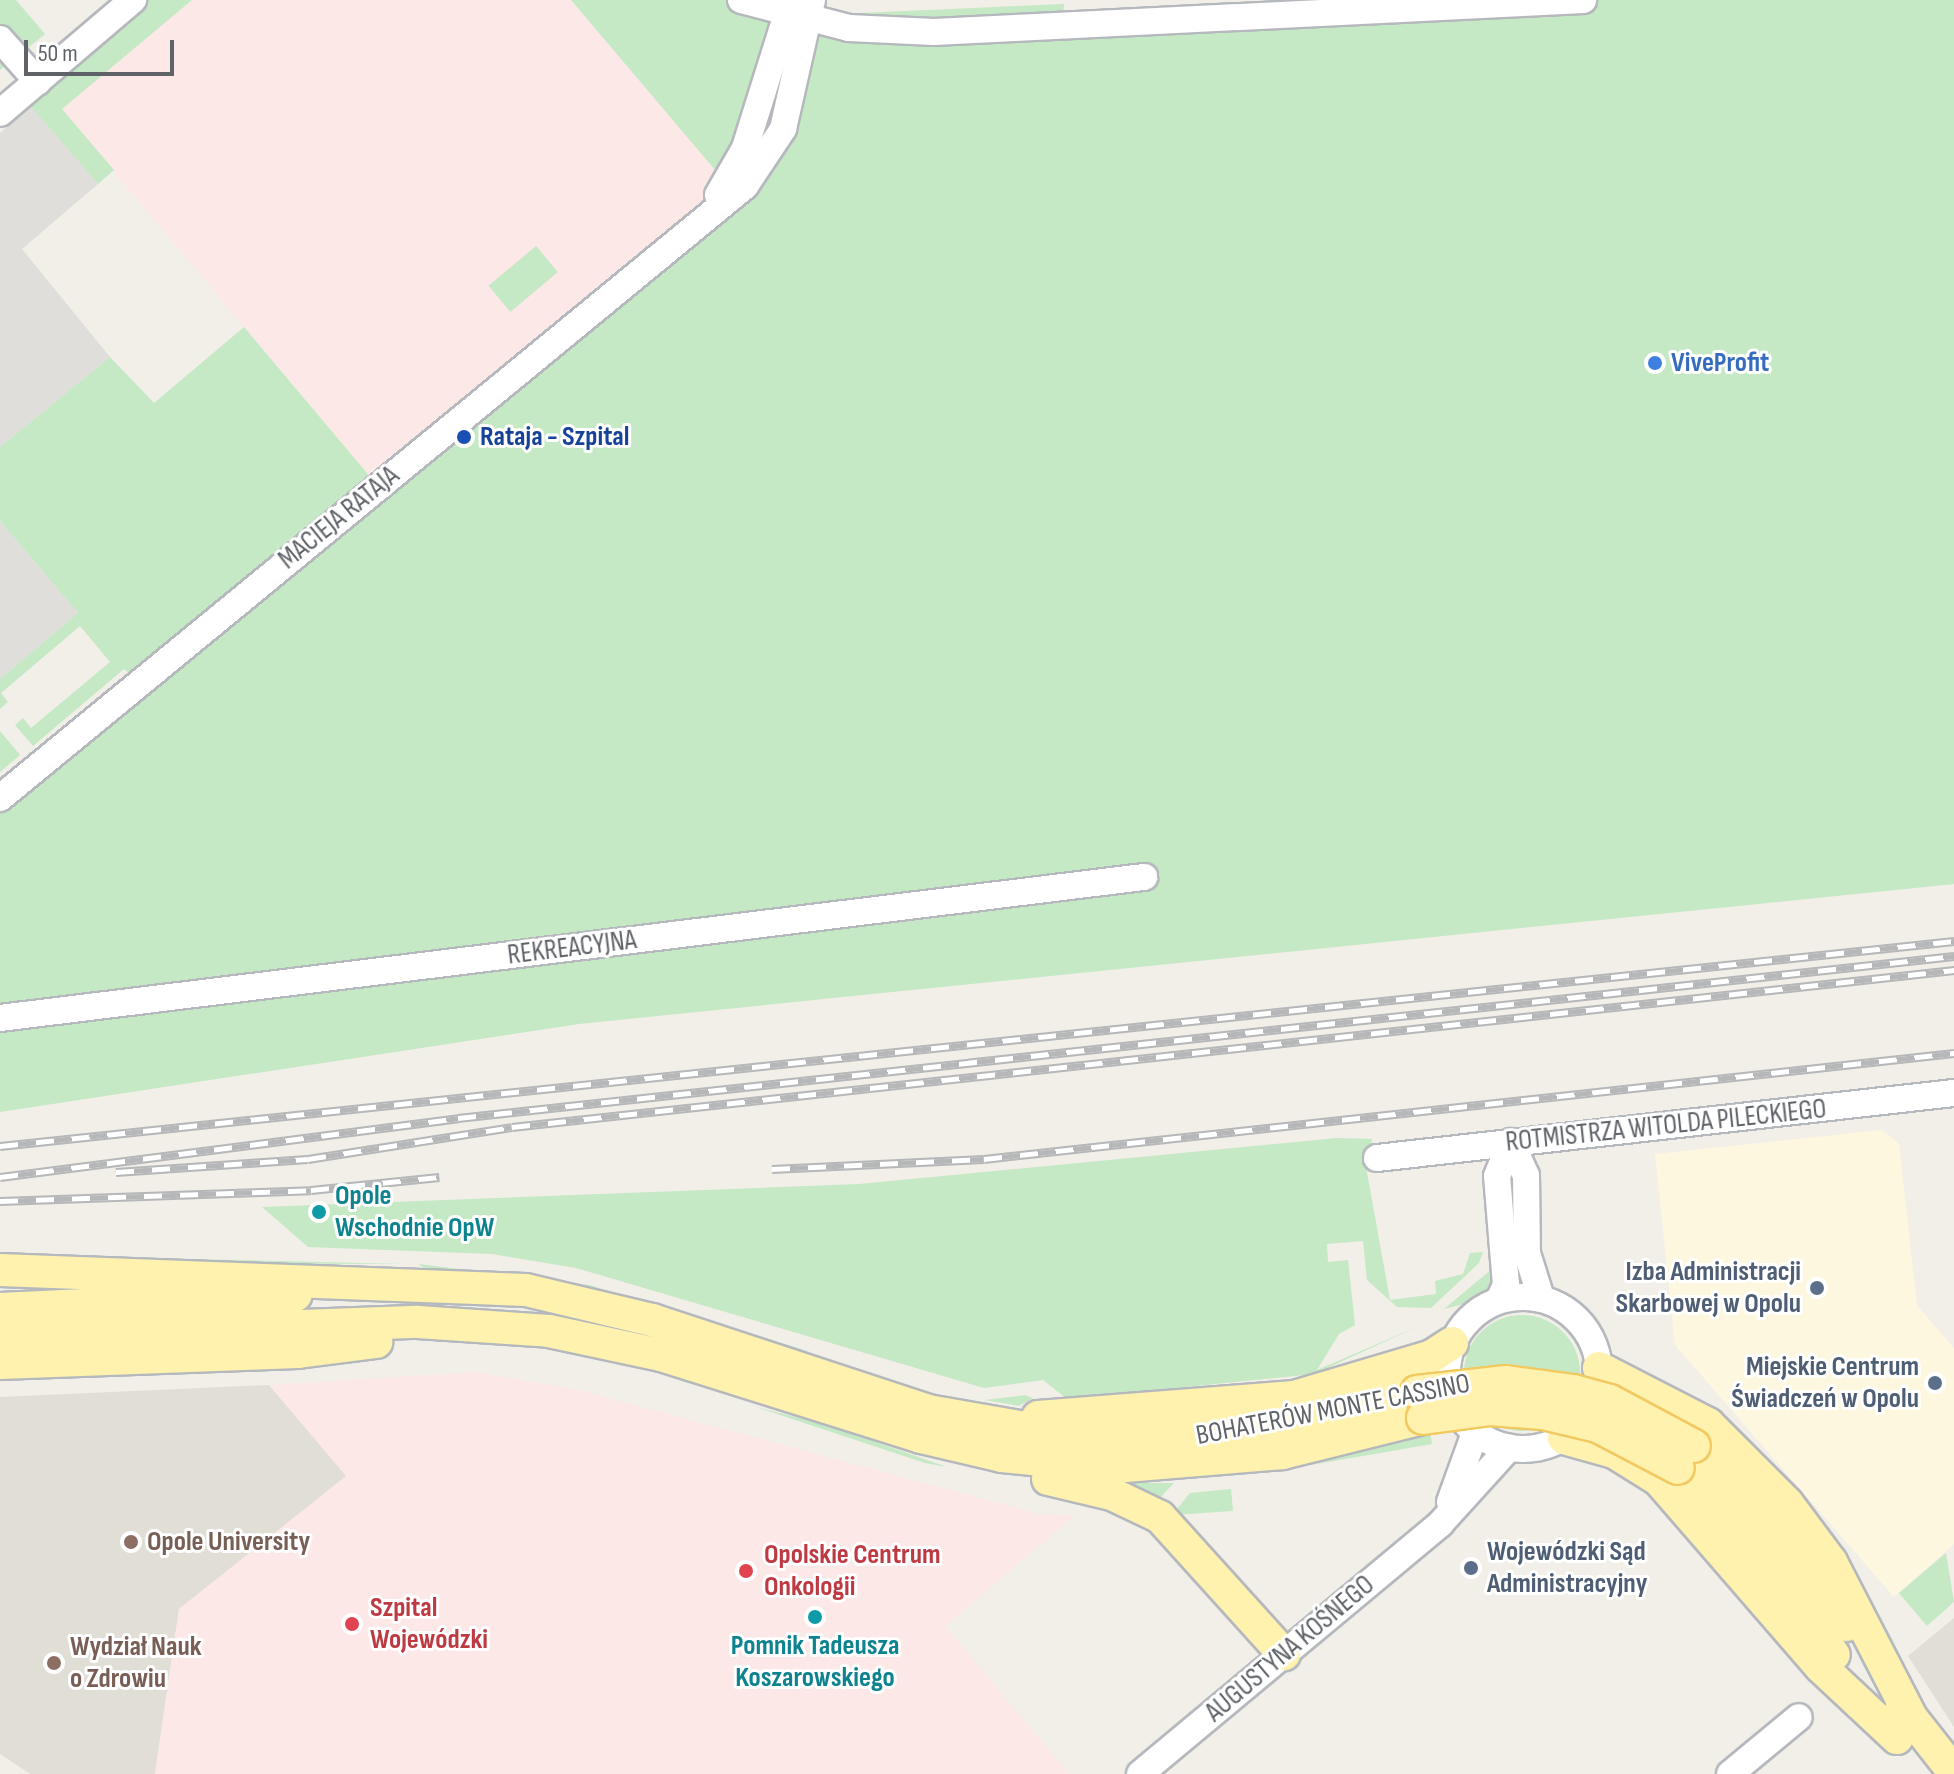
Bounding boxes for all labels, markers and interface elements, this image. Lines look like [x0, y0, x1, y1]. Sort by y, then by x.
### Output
scale bar [28, 24, 178, 74]
text: 50 m [38, 39, 78, 68]
place label: ViveProfit [1671, 346, 1769, 380]
marker: ViveProfit [1646, 354, 1664, 372]
place label: Rataja - Szpital [480, 420, 629, 454]
marker: Rataja - Szpital [455, 428, 473, 446]
street label: MACIEJA RATAJA [272, 459, 406, 577]
street label: REKREACYJNA [506, 923, 638, 973]
street label: ROTMISTRZA WITOLDA PILECKIEGO [1504, 1092, 1828, 1160]
place label: Opole Wschodnie OpW [335, 1179, 494, 1245]
marker: Opole Wschodnie OpW [310, 1203, 328, 1221]
place label: Izba Administracji Skarbowej w Opolu [1616, 1255, 1801, 1321]
marker: Izba Administracji Skarbowej w Opolu [1808, 1279, 1826, 1297]
place label: Miejskie Centrum Świadczeń w Opolu [1731, 1350, 1919, 1416]
street label: BOHATERÓW MONTE CASSINO [1193, 1367, 1473, 1453]
marker: Miejskie Centrum Świadczeń w Opolu [1926, 1374, 1944, 1392]
place label: Opole University [147, 1525, 310, 1559]
marker: Opole University [122, 1533, 140, 1551]
place label: Wojewódzki Sąd Administracyjny [1487, 1535, 1647, 1601]
place label: Opolskie Centrum Onkologii [764, 1538, 941, 1604]
marker: Wojewódzki Sąd Administracyjny [1462, 1559, 1480, 1577]
marker: Opolskie Centrum Onkologii [735, 1560, 757, 1582]
street label: AUGUSTYNA KOŚNEGO [1199, 1569, 1381, 1729]
place label: Szpital Wojewódzki [370, 1591, 488, 1657]
marker: Pomnik Tadeusza Koszarowskiego [806, 1608, 824, 1626]
marker: Szpital Wojewódzki [341, 1613, 363, 1635]
place label: Pomnik Tadeusza Koszarowskiego [731, 1629, 899, 1695]
place label: Wydział Nauk o Zdrowiu [70, 1630, 202, 1696]
marker: Wydział Nauk o Zdrowiu [45, 1654, 63, 1672]

